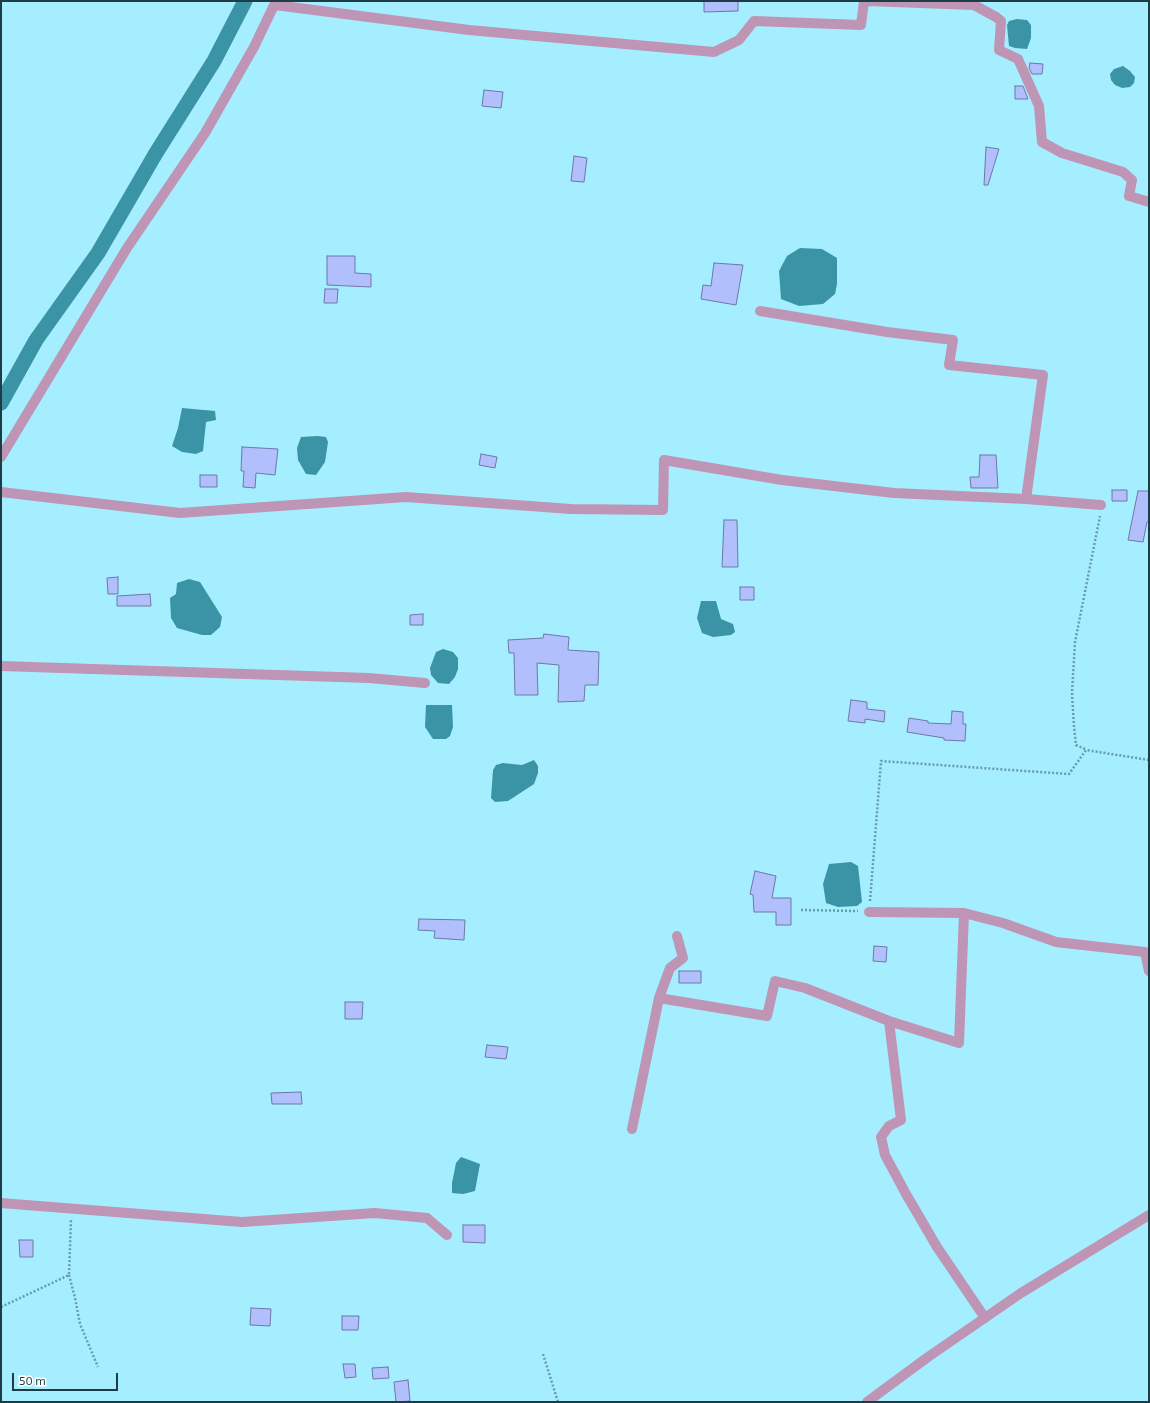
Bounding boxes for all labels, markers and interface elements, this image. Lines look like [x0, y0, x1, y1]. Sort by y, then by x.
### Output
scale bar [14, 1365, 120, 1391]
text: 50 m [19, 1373, 46, 1387]

